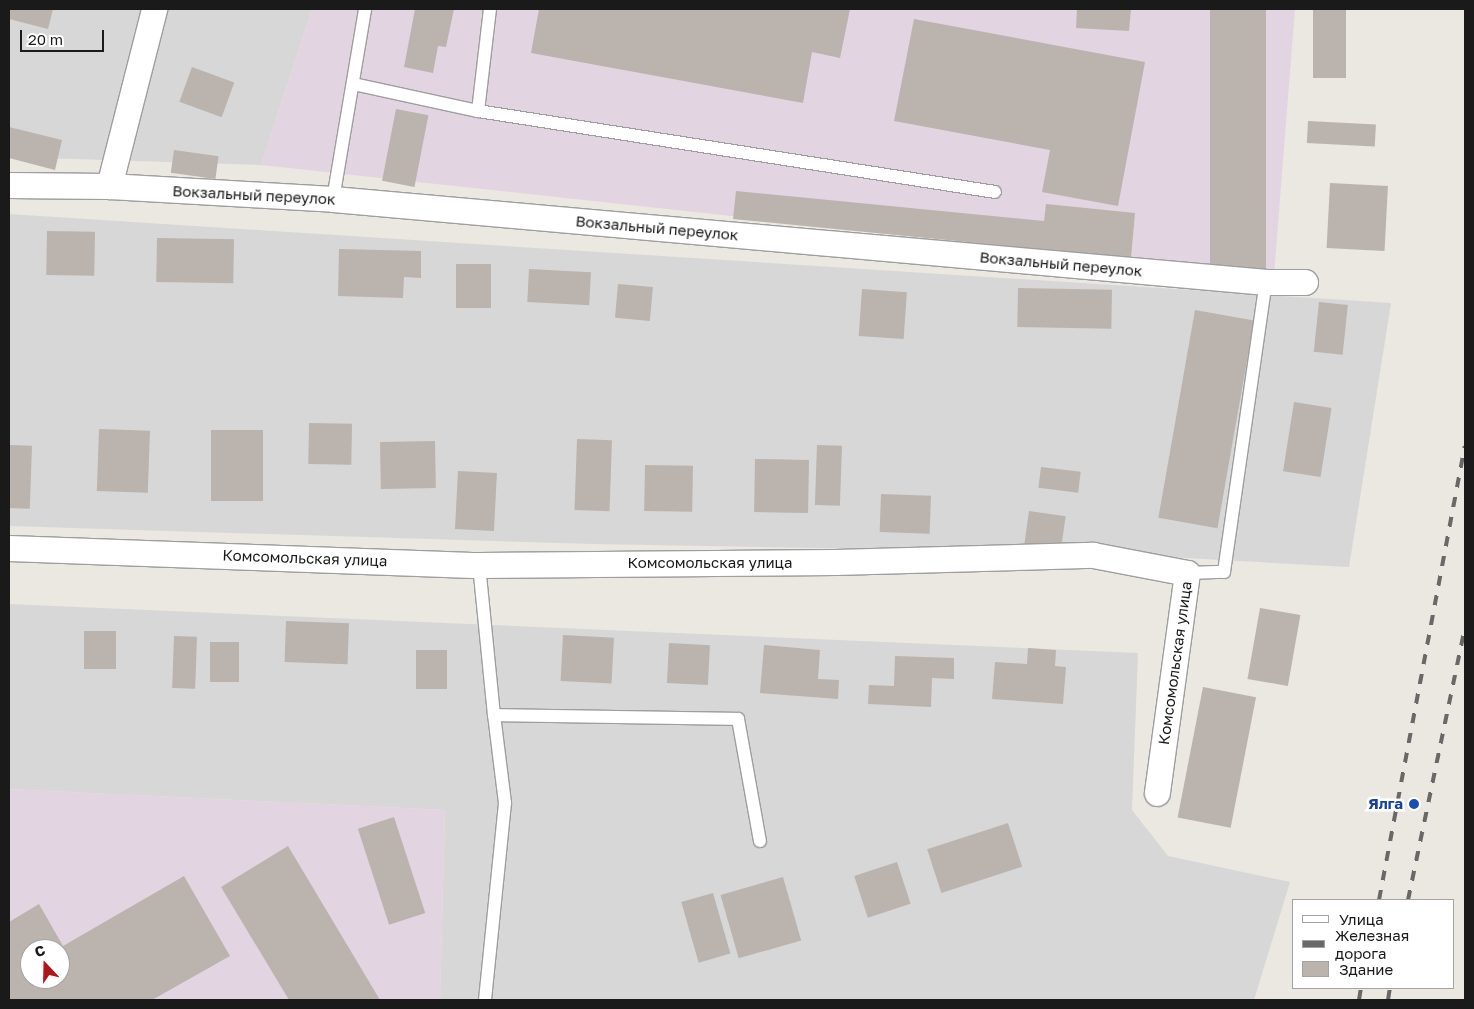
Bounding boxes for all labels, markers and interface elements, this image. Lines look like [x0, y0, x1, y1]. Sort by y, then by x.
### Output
scale bar [22, 20, 106, 52]
text: 20 m [28, 30, 63, 48]
street label: Вокзальный переулок [172, 182, 336, 208]
street label: Вокзальный переулок [575, 212, 739, 244]
street label: Вокзальный переулок [979, 248, 1143, 280]
street label: Комсомольская улица [222, 546, 388, 570]
street label: Комсомольская улица [628, 554, 792, 572]
street label: Комсомольская улица [1155, 580, 1195, 746]
place label: Ялга [1368, 795, 1403, 813]
marker: Ялга [1407, 797, 1421, 811]
legend [1292, 899, 1454, 989]
text: Улица [1339, 910, 1384, 928]
text: Железная дорога [1335, 926, 1409, 962]
north arrow [20, 939, 70, 989]
text: С [32, 941, 47, 960]
text: Здание [1339, 960, 1393, 978]

